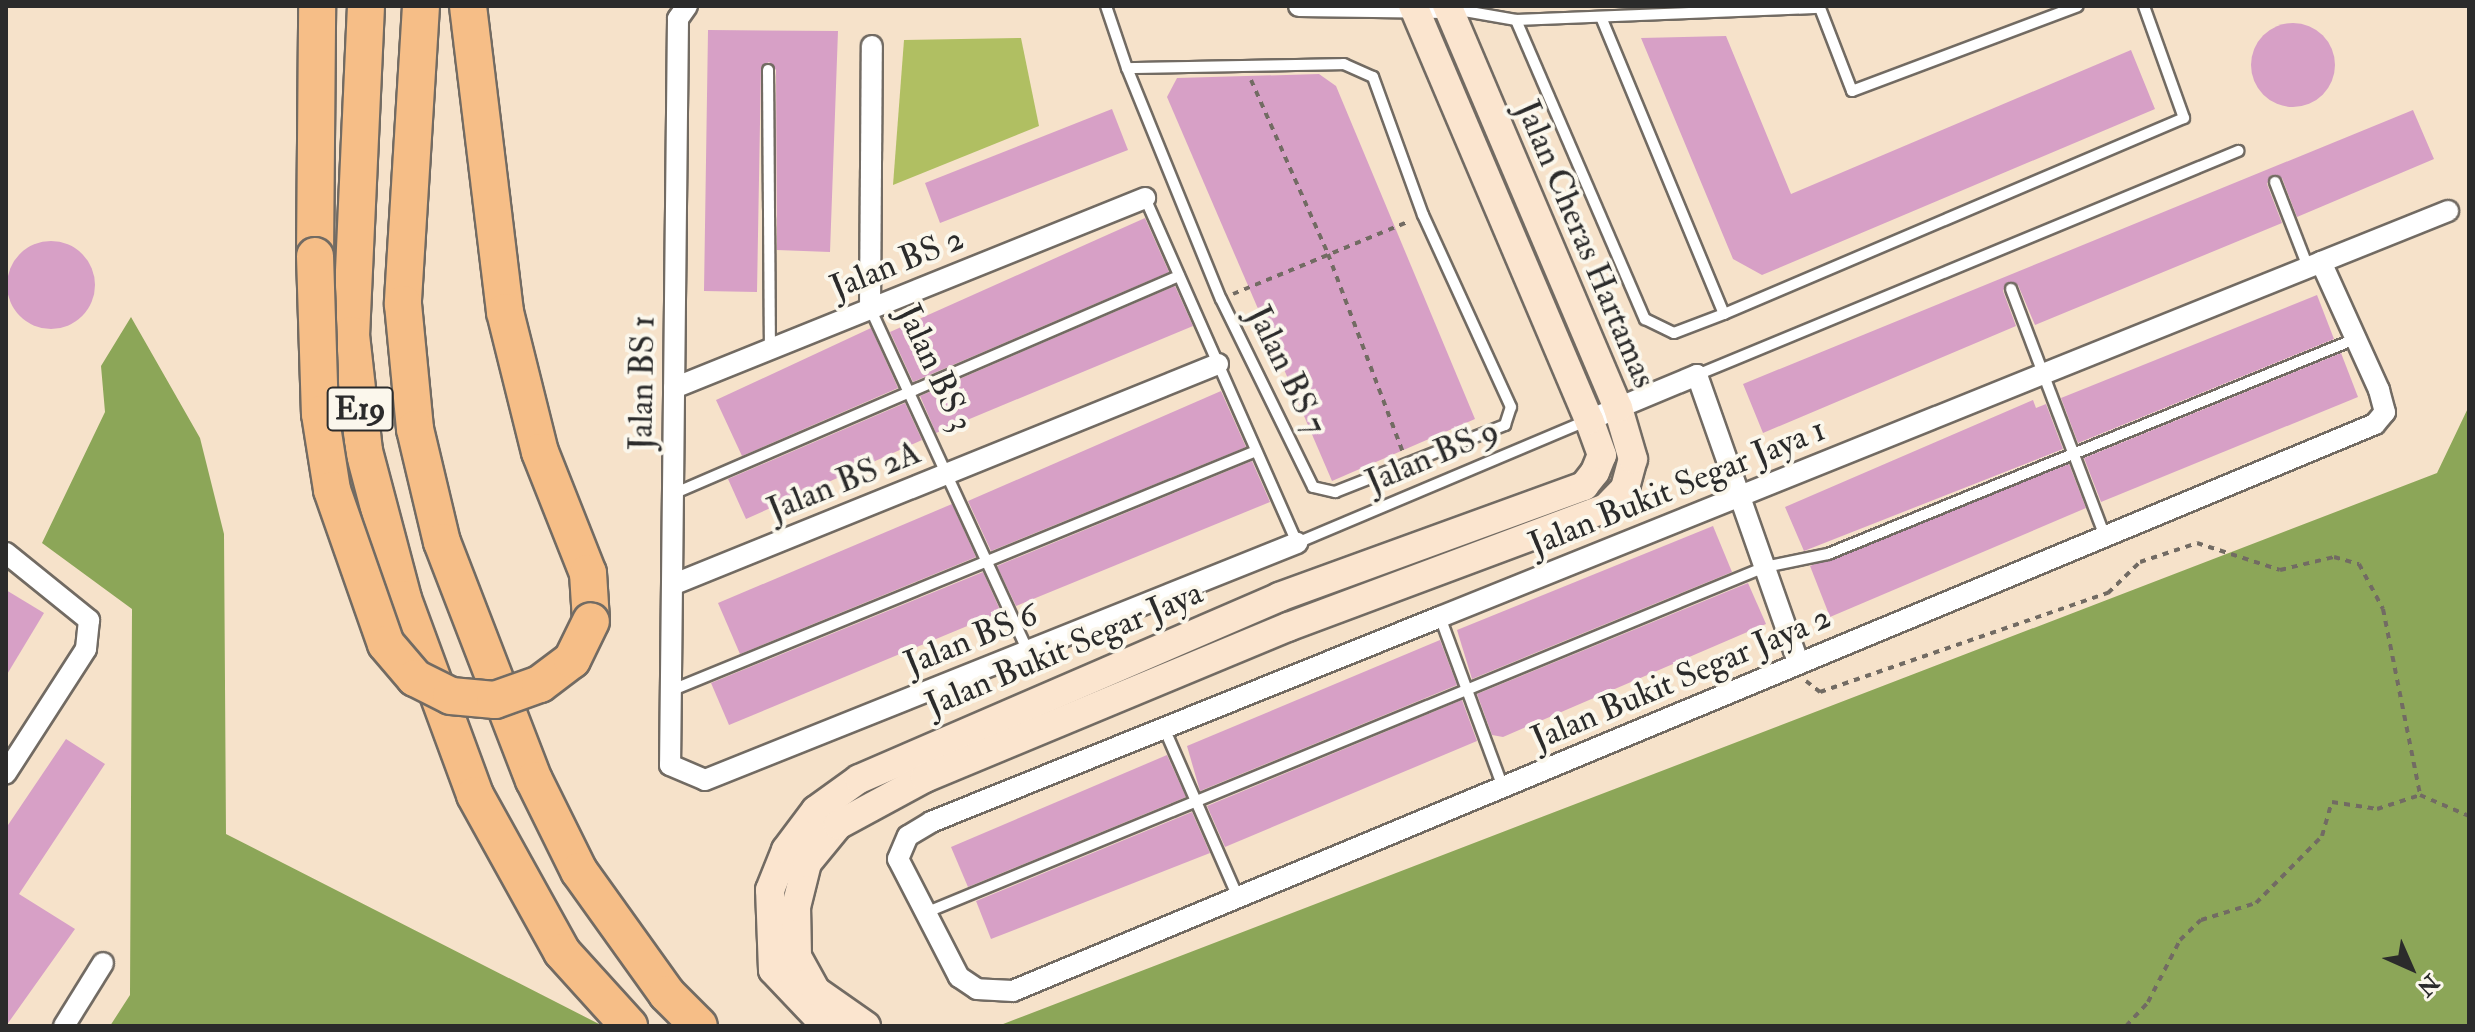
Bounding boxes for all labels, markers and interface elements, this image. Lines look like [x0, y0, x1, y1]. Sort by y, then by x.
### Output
street label: Jalan Cheras Hartamas [1507, 94, 1665, 394]
street label: Jalan BS 2 [824, 218, 970, 308]
street label: Jalan BS 3 [888, 298, 982, 438]
street label: Jalan BS 7 [1238, 299, 1336, 441]
street label: Jalan BS 1 [620, 315, 664, 451]
road number: E19 [326, 381, 394, 437]
street label: Jalan Bukit Segar Jaya 1 [1523, 409, 1831, 565]
street label: Jalan BS 9 [1360, 410, 1504, 502]
street label: Jalan BS 2A [761, 432, 927, 530]
street label: Jalan Bukit Segar Jaya [919, 572, 1209, 726]
street label: Jalan BS 6 [899, 594, 1043, 684]
street label: Jalan Bukit Segar Jaya 2 [1525, 596, 1837, 760]
north arrow [2371, 928, 2451, 1008]
text: N [2411, 968, 2445, 1002]

